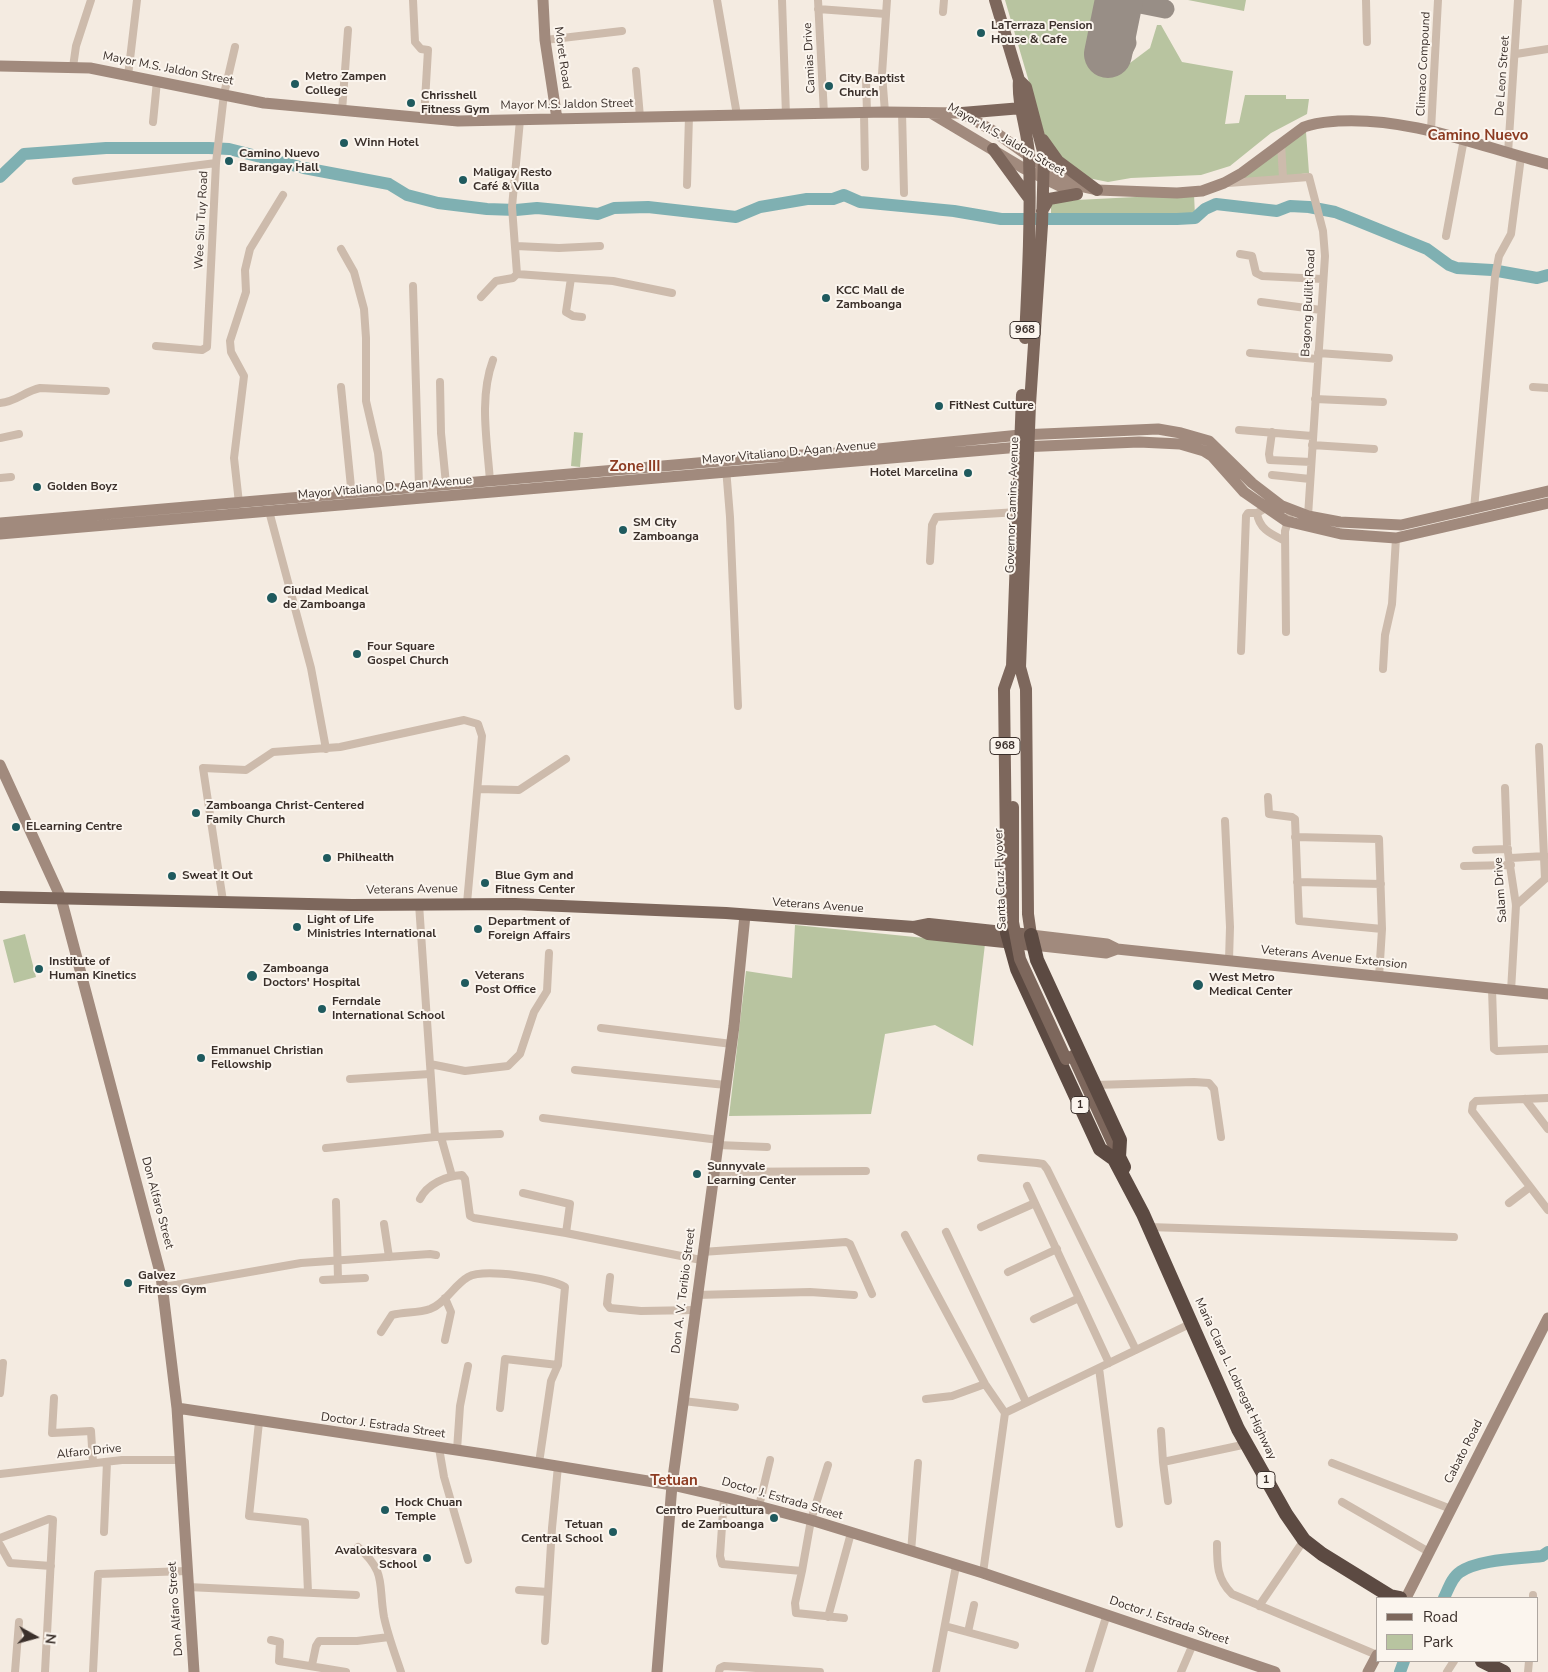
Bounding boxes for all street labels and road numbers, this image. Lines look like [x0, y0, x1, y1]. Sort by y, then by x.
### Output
street label: Climaco Compound [1414, 11, 1434, 117]
street label: Camias Drive [801, 22, 819, 94]
street label: Moret Road [551, 26, 573, 90]
street label: De Leon Street [1493, 35, 1513, 117]
street label: Mayor M.S. Jaldon Street [101, 49, 235, 89]
street label: Mayor M.S. Jaldon Street [500, 97, 634, 113]
street label: Mayor M.S. Jaldon Street [945, 101, 1067, 179]
street label: Wee Siu Tuy Road [192, 170, 212, 270]
street label: Bagong Bulilit Road [1299, 249, 1319, 357]
road number: 968 [1010, 322, 1040, 338]
street label: Governor Camins Avenue [1003, 436, 1023, 574]
street label: Mayor Vitaliano D. Agan Avenue [701, 438, 877, 468]
street label: Mayor Vitaliano D. Agan Avenue [297, 473, 473, 503]
road number: 968 [990, 738, 1020, 754]
street label: Santa Cruz Flyover [992, 828, 1010, 930]
street label: Salam Drive [1492, 857, 1510, 923]
street label: Veterans Avenue [366, 882, 458, 898]
street label: Veterans Avenue [772, 896, 864, 916]
street label: Veterans Avenue Extension [1260, 943, 1408, 973]
road number: 1 [1071, 1096, 1089, 1114]
street label: Don Alfaro Street [138, 1155, 176, 1251]
street label: Don A. V. Toribio Street [669, 1228, 699, 1354]
street label: Maria Clara L. Lobregat Highway [1191, 1296, 1279, 1462]
street label: Doctor J. Estrada Street [320, 1410, 446, 1442]
street label: Cabato Road [1442, 1418, 1486, 1486]
street label: Alfaro Drive [56, 1441, 122, 1463]
road number: 1 [1257, 1472, 1275, 1488]
street label: Doctor J. Estrada Street [720, 1475, 844, 1523]
street label: Don Alfaro Street [166, 1561, 186, 1657]
street label: Doctor J. Estrada Street [1107, 1594, 1231, 1648]

